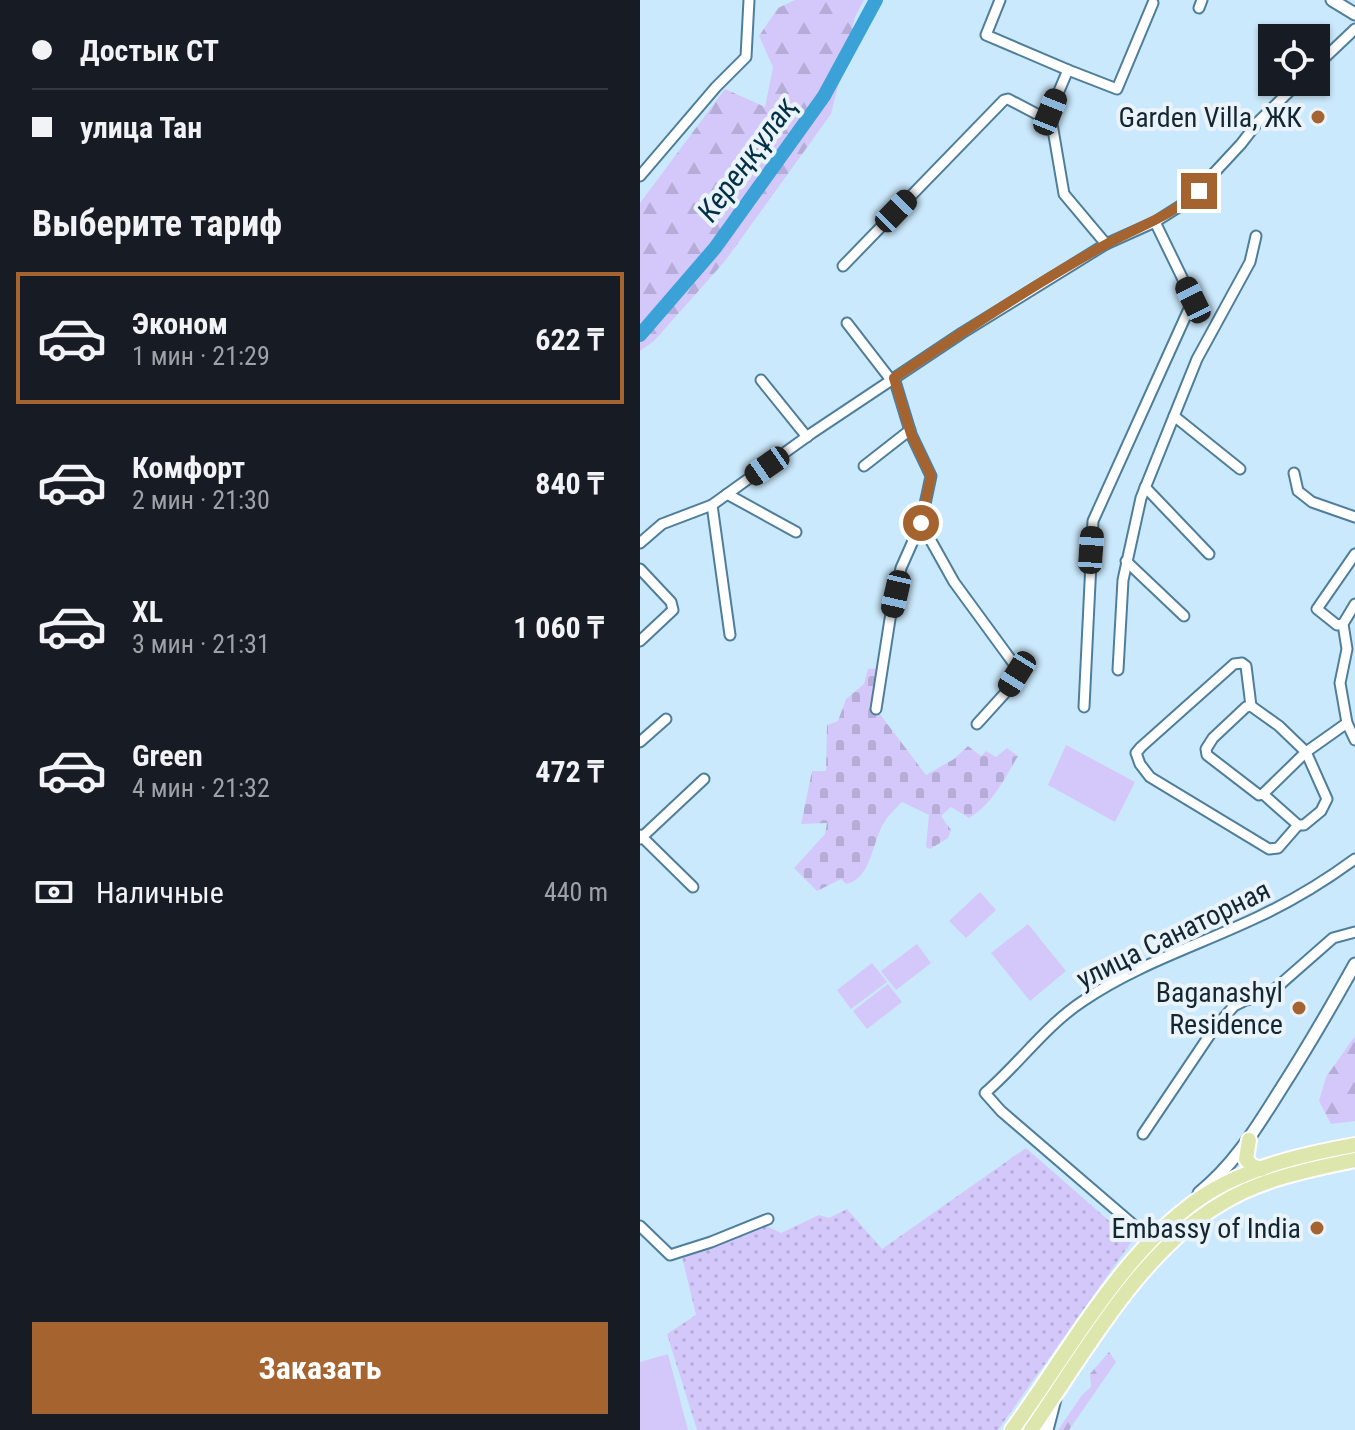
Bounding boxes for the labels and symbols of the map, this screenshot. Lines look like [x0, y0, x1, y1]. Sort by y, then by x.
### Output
car [1030, 85, 1070, 139]
water label: Кереңқұлақ [690, 89, 804, 228]
place label: Garden Villa, ЖК [1119, 101, 1302, 134]
marker: Garden Villa, ЖК [1309, 108, 1327, 126]
route end [1181, 173, 1217, 209]
car [871, 185, 921, 237]
car [1172, 273, 1214, 327]
car [740, 442, 794, 490]
route start [903, 505, 939, 541]
car [1077, 525, 1105, 575]
car [879, 568, 913, 620]
car [994, 647, 1040, 701]
street label: улица Санаторная [1071, 873, 1275, 996]
place label: Baganashyl Residence [1156, 976, 1283, 1041]
marker: Baganashyl Residence [1290, 999, 1308, 1017]
place label: Embassy of India [1112, 1212, 1301, 1245]
marker: Embassy of India [1308, 1219, 1326, 1237]

